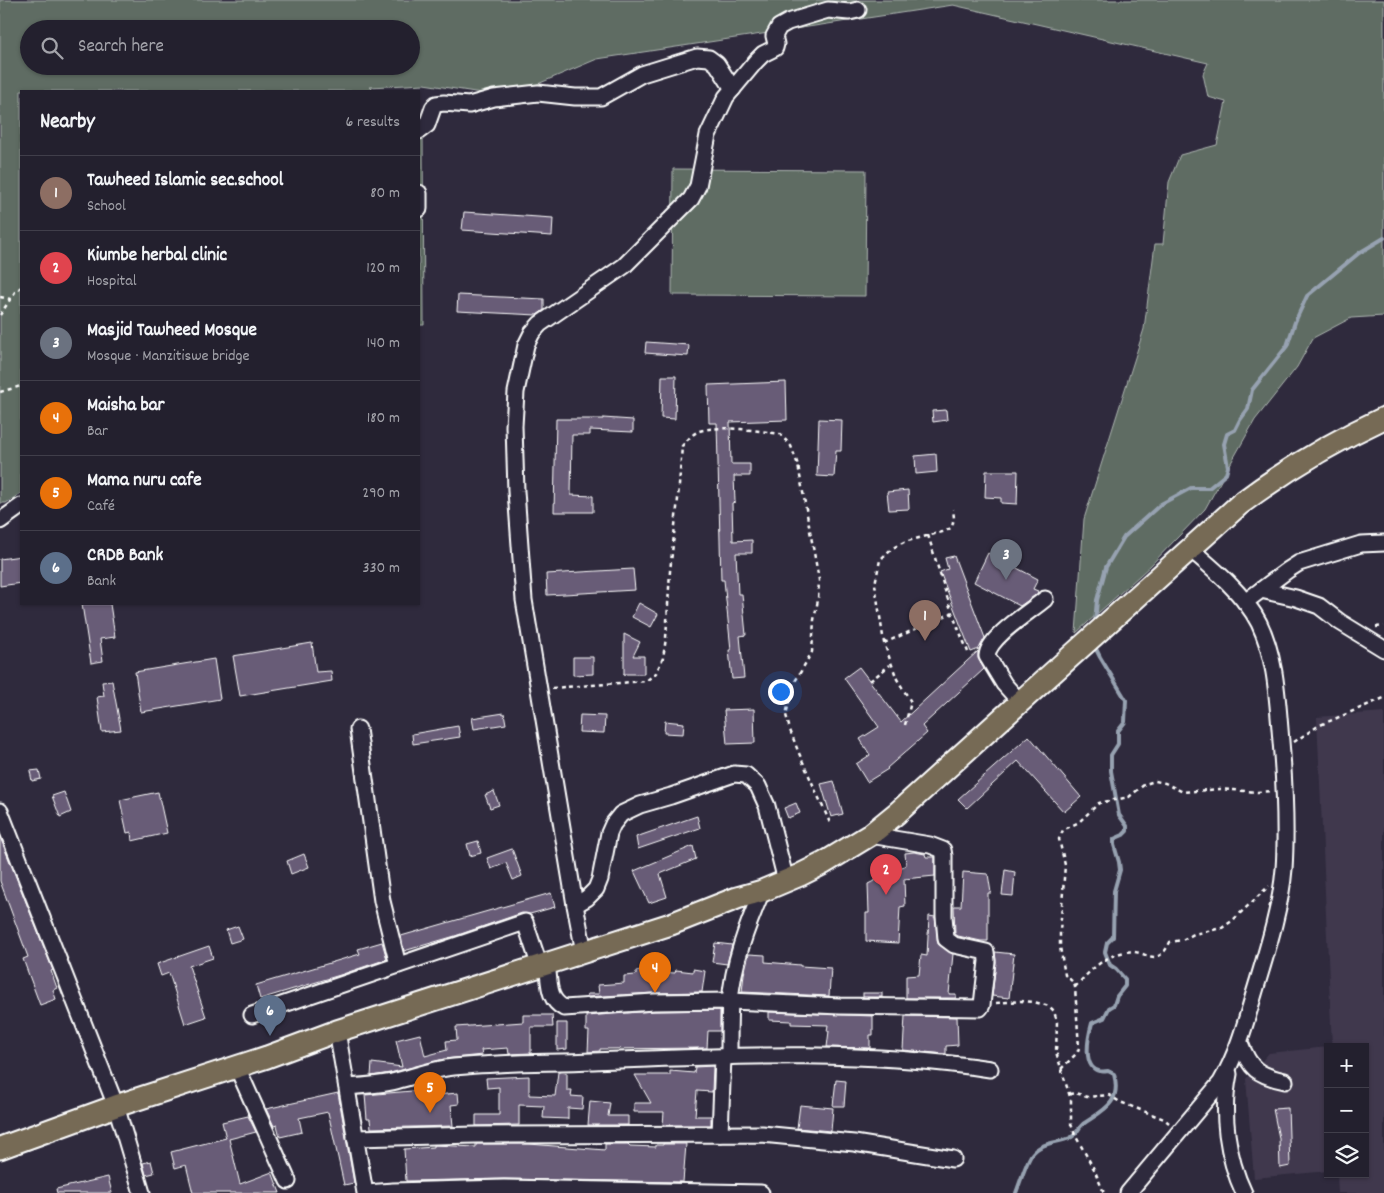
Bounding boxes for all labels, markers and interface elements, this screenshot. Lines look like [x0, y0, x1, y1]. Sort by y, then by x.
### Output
search box [20, 20, 420, 75]
icon: search [38, 34, 66, 62]
text: Search here [78, 34, 164, 61]
text: Nearby [40, 108, 95, 138]
text: 6 results [345, 111, 400, 134]
text: Tawheed Islamic sec.school [87, 168, 283, 195]
text: 1 [54, 182, 58, 205]
text: 80 m [370, 182, 400, 205]
text: School [87, 195, 126, 218]
text: Kiumbe herbal clinic [87, 243, 227, 270]
text: 2 [53, 257, 60, 280]
text: 120 m [366, 257, 400, 280]
text: Hospital [87, 270, 137, 293]
text: Masjid Tawheed Mosque [87, 318, 257, 345]
text: 3 [52, 332, 60, 355]
text: 140 m [366, 332, 400, 355]
text: Mosque · Manzitiswe bridge [87, 345, 249, 368]
text: Maisha bar [87, 393, 165, 420]
text: 4 [53, 407, 59, 430]
text: 180 m [367, 407, 400, 430]
text: Bar [87, 420, 108, 443]
text: Mama nuru cafe [87, 468, 202, 495]
text: 5 [52, 482, 60, 505]
text: 290 m [362, 482, 400, 505]
text: Café [87, 495, 115, 518]
pin: 3 [990, 539, 1022, 580]
text: CRDB Bank [87, 543, 163, 570]
text: 6 [52, 557, 60, 580]
text: 330 m [362, 557, 400, 580]
text: Bank [87, 570, 116, 593]
pin: 1 [909, 600, 941, 641]
your location [768, 679, 794, 705]
pin: 2 [870, 854, 902, 895]
pin: 4 [639, 952, 671, 993]
pin: 6 [254, 995, 286, 1036]
map controls [1324, 1043, 1369, 1178]
button: + [1324, 1043, 1369, 1088]
pin: 5 [414, 1072, 446, 1113]
button: − [1324, 1088, 1369, 1133]
button: layers [1324, 1133, 1369, 1178]

